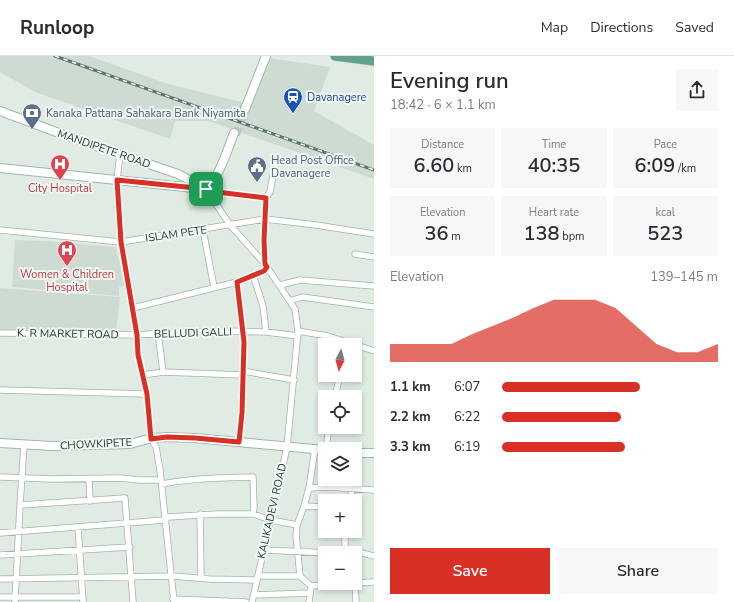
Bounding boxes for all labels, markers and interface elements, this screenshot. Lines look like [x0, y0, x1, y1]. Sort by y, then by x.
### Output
text: Runloop [20, 15, 94, 41]
text: Map [541, 18, 568, 37]
text: Directions [590, 18, 653, 37]
text: Saved [675, 18, 714, 37]
text: Evening run [390, 66, 509, 96]
button: share [676, 69, 718, 111]
station icon: Davanagere [282, 86, 304, 114]
place label: Davanagere [307, 90, 367, 105]
text: 18:42 · 6 × 1.1 km [390, 96, 496, 114]
bank icon: Kanaka Pattana Sahakara Bank Niyamita [21, 102, 43, 130]
place label: Kanaka Pattana Sahakara Bank Niyamita [46, 106, 246, 121]
street label: MANDIPETE ROAD [55, 126, 153, 172]
text: Distance [421, 137, 464, 152]
text: Time [542, 137, 566, 152]
text: Pace [654, 137, 677, 152]
text: 6.60 [413, 152, 454, 179]
text: 40:35 [528, 152, 580, 179]
text: 6:09 [635, 152, 675, 179]
hospital icon: City Hospital [49, 153, 71, 181]
place label: Head Post Office Davanagere [271, 153, 354, 181]
public building icon: Head Post Office Davanagere [246, 155, 268, 183]
text: km [454, 161, 472, 176]
text: /km [675, 161, 696, 176]
pin [189, 172, 223, 206]
icon: arrive [195, 178, 217, 200]
place label: City Hospital [28, 181, 93, 196]
text: Elevation [420, 205, 465, 220]
text: Heart rate [529, 205, 579, 220]
text: kcal [656, 205, 675, 220]
text: 36 [425, 220, 449, 247]
text: 138 [523, 220, 559, 247]
text: 523 [647, 220, 683, 247]
street label: ISLAM PETE [144, 222, 208, 246]
text: m [449, 229, 461, 244]
text: bpm [559, 229, 585, 244]
hospital icon: Women & Children Hospital [56, 239, 78, 267]
place label: Women & Children Hospital [20, 267, 114, 295]
text: Elevation [390, 268, 444, 286]
text: 139–145 m [650, 268, 718, 286]
street label: BELLUDI GALLI [154, 324, 232, 342]
street label: K. R MARKET ROAD [17, 326, 119, 342]
north arrow [318, 338, 362, 382]
map controls [318, 338, 362, 590]
text: 1.1 km [390, 378, 431, 396]
text: 6:07 [454, 378, 480, 396]
button: locate [318, 390, 362, 434]
text: 2.2 km [390, 408, 431, 426]
text: 6:22 [454, 408, 480, 426]
street label: CHOWKIPETE [60, 435, 132, 453]
text: 3.3 km [390, 438, 431, 456]
text: 6:19 [454, 438, 480, 456]
button: layers [318, 442, 362, 486]
street label: KALIKADEVI ROAD [254, 462, 290, 560]
button: + [318, 494, 362, 538]
button: − [318, 546, 362, 590]
button: Save [390, 548, 550, 594]
button: Share [558, 548, 718, 594]

